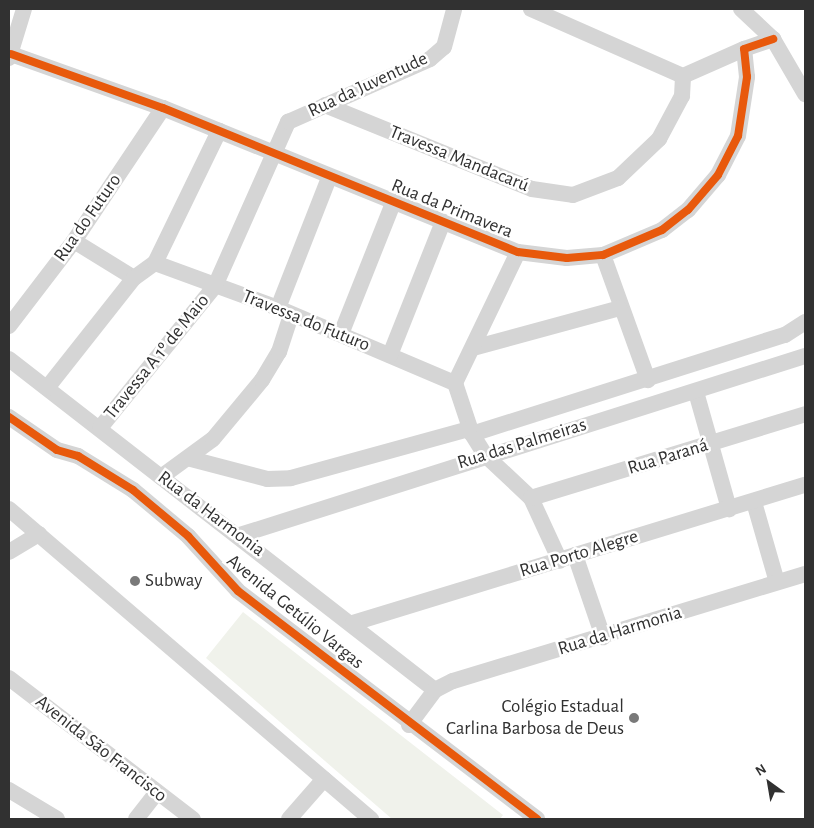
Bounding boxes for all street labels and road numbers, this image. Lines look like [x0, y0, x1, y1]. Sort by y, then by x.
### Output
street label: Rua da Juventude [305, 47, 431, 123]
street label: Travessa Mandacarú [386, 121, 532, 197]
street label: Rua do Futuro [49, 170, 127, 266]
street label: Rua da Primavera [388, 174, 516, 244]
street label: Travessa do Futuro [239, 285, 373, 357]
street label: Travessa A 1º de Maio [100, 290, 214, 424]
street label: Rua das Palmeiras [455, 414, 589, 474]
street label: Rua Paraná [625, 434, 711, 480]
street label: Rua da Harmonia [153, 466, 269, 562]
street label: Rua Porto Alegre [517, 525, 641, 583]
street label: Avenida Getúlio Vargas [222, 550, 368, 674]
street label: Rua da Harmonia [555, 601, 685, 661]
street label: Avenida São Francisco [31, 691, 171, 807]

